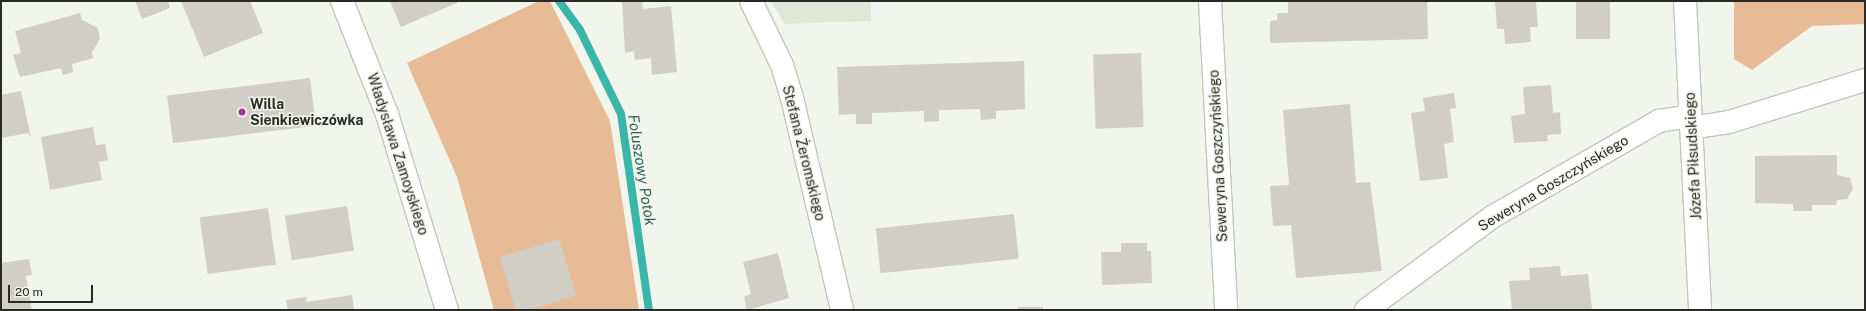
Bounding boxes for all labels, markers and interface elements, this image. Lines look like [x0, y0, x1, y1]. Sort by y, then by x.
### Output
street label: Seweryna Goszczyńskiego [1205, 69, 1231, 243]
street label: Władysława Zamoyskiego [364, 71, 432, 237]
street label: Stefana Żeromskiego [779, 83, 829, 223]
street label: Józefa Piłsudskiego [1681, 92, 1705, 220]
place label: Willa Sienkiewiczówka [250, 96, 363, 128]
marker: Willa Sienkiewiczówka [237, 107, 247, 117]
water label: Foluszowy Potok [624, 113, 660, 227]
street label: Seweryna Goszczyńskiego [1475, 131, 1631, 235]
scale bar [10, 277, 95, 303]
text: 20 m [15, 285, 43, 299]

